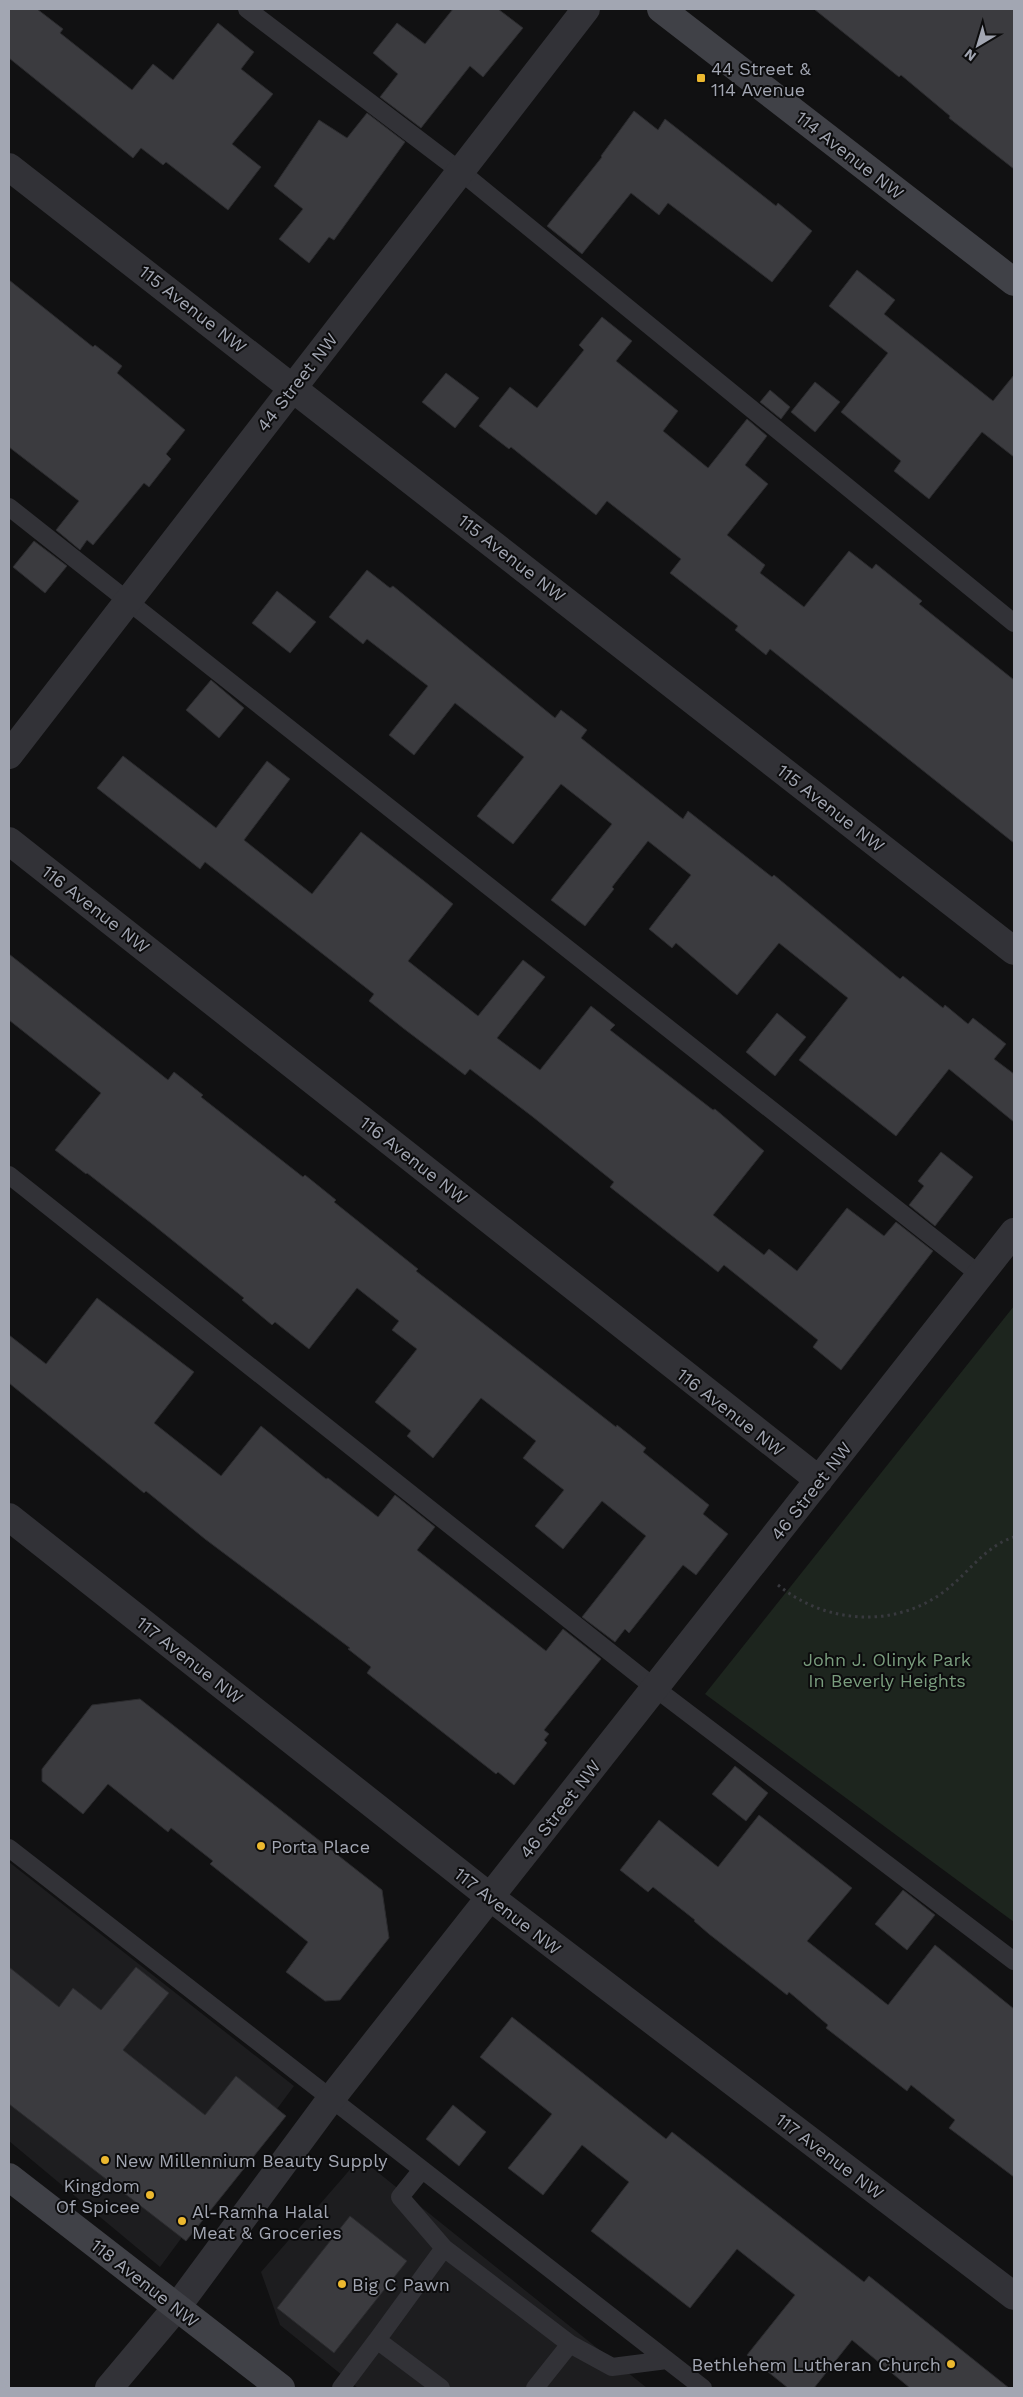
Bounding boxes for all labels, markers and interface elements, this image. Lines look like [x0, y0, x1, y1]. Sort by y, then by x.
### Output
north arrow [953, 20, 1003, 70]
text: N [961, 46, 979, 65]
place label: 44 Street & 114 Avenue [711, 58, 811, 100]
marker: 44 Street & 114 Avenue [695, 72, 707, 84]
street label: 114 Avenue NW [792, 106, 908, 204]
street label: 115 Avenue NW [135, 261, 251, 357]
street label: 44 Street NW [252, 329, 342, 435]
street label: 115 Avenue NW [454, 510, 570, 606]
street label: 115 Avenue NW [773, 760, 889, 856]
street label: 116 Avenue NW [38, 860, 154, 958]
street label: 116 Avenue NW [356, 1111, 472, 1209]
street label: 116 Avenue NW [673, 1363, 789, 1461]
street label: 46 Street NW [766, 1438, 856, 1544]
street label: 117 Avenue NW [133, 1612, 247, 1708]
park label: John J. Olinyk Park In Beverly Heights [803, 1649, 971, 1691]
street label: 46 Street NW [515, 1756, 605, 1862]
place label: Porta Place [271, 1836, 370, 1857]
marker: Porta Place [255, 1840, 267, 1852]
street label: 117 Avenue NW [451, 1863, 565, 1959]
street label: 117 Avenue NW [772, 2109, 888, 2203]
place label: New Millennium Beauty Supply [115, 2150, 388, 2171]
marker: New Millennium Beauty Supply [99, 2154, 111, 2166]
place label: Kingdom Of Spicee [56, 2175, 140, 2217]
marker: Kingdom Of Spicee [144, 2189, 156, 2201]
place label: Al-Ramha Halal Meat & Groceries [192, 2201, 342, 2243]
marker: Al-Ramha Halal Meat & Groceries [176, 2215, 188, 2227]
street label: 118 Avenue NW [87, 2234, 203, 2332]
place label: Big C Pawn [352, 2274, 450, 2295]
marker: Big C Pawn [336, 2278, 348, 2290]
place label: Bethlehem Lutheran Church [692, 2354, 941, 2375]
marker: Bethlehem Lutheran Church [945, 2358, 957, 2370]

